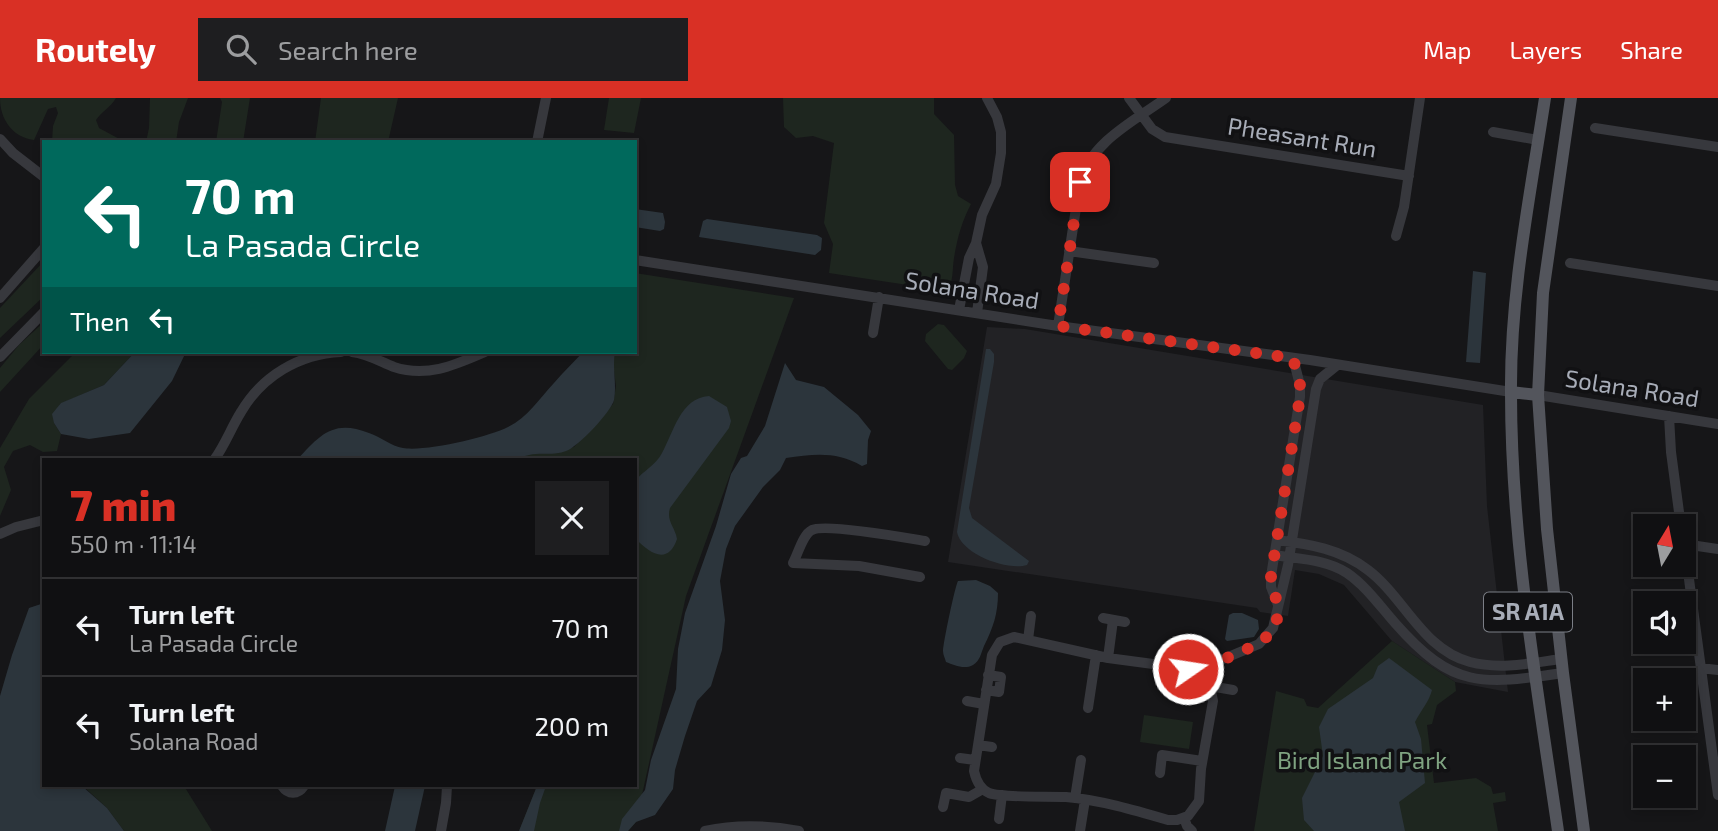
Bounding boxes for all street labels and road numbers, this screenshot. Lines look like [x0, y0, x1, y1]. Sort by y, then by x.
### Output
street label: Pheasant Run [1226, 110, 1379, 163]
street label: Solana Road [903, 265, 1041, 314]
street label: Solana Road [1563, 363, 1701, 412]
road number: SR A1A [1484, 592, 1572, 632]

